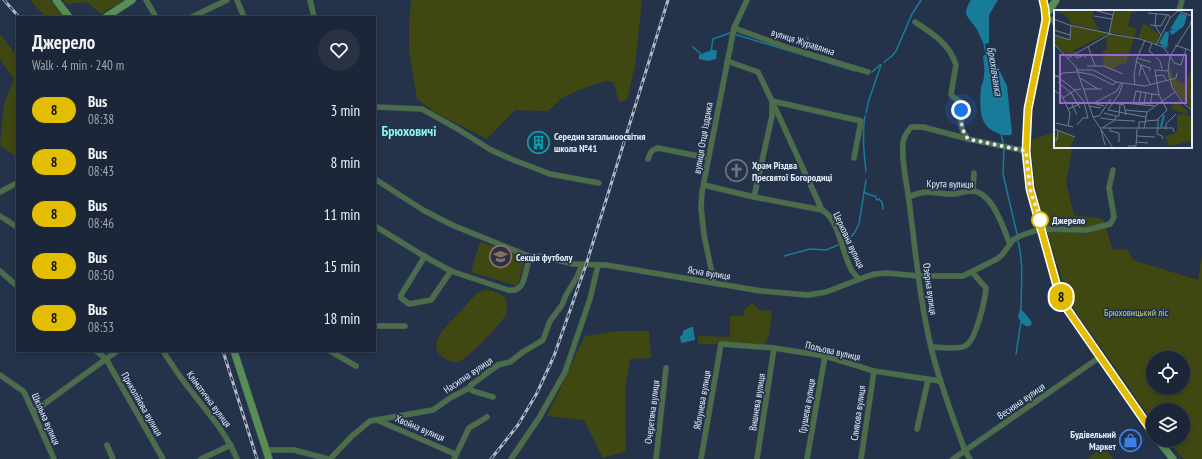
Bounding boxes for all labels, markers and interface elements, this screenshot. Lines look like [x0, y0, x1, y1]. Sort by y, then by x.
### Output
inset map [1054, 10, 1192, 148]
street label: вулиця Журавлина [770, 26, 836, 58]
button: heart [318, 29, 360, 71]
text: Джерело [32, 30, 95, 54]
water label: Брюхівчанка [984, 45, 1006, 97]
text: Walk · 4 min · 240 m [32, 57, 124, 74]
text: Bus [88, 92, 107, 111]
your location [951, 100, 971, 120]
text: 8 [51, 101, 57, 119]
text: 3 min [330, 101, 360, 120]
street label: вулиця Отця Іздрика [690, 101, 716, 175]
text: 08:38 [88, 111, 114, 128]
district label: Брюховичі [382, 122, 436, 140]
building icon: Середня загальноосвітня школа №41 [526, 129, 552, 155]
place label: Середня загальноосвітня школа №41 [554, 130, 645, 155]
text: Bus [88, 144, 107, 163]
text: 8 [51, 153, 57, 171]
text: 8 min [330, 153, 360, 172]
church icon: Храм Різдва Пресвятої Богородиці [723, 158, 749, 184]
place label: Храм Різдва Пресвятої Богородиці [752, 159, 832, 184]
text: 08:43 [88, 163, 114, 180]
street label: Крута вулиця [927, 177, 974, 191]
text: Bus [88, 196, 107, 215]
text: 8 [51, 205, 57, 223]
text: 11 min [324, 205, 360, 224]
street label: Церковна вулиця [830, 210, 868, 270]
marker: Джерело [1031, 211, 1049, 229]
place label: Джерело [1052, 214, 1086, 227]
text: 08:46 [88, 215, 114, 232]
school or university icon: Секція футболу [488, 244, 514, 270]
text: Bus [88, 248, 107, 267]
place label: Секція футболу [516, 251, 573, 264]
text: 8 [51, 257, 57, 275]
text: 15 min [324, 257, 360, 276]
street label: Озерна вулиця [920, 262, 940, 316]
street label: Ясна вулиця [687, 263, 731, 283]
text: 08:50 [88, 267, 114, 284]
line badge: 8 [1048, 284, 1074, 310]
text: 8 [1058, 288, 1064, 306]
text: Bus [88, 300, 107, 319]
park label: Брюховицький ліс [1104, 306, 1168, 319]
text: 8 [51, 309, 57, 327]
text: 18 min [324, 309, 360, 328]
text: 08:53 [88, 319, 114, 336]
street label: Польова вулиця [804, 338, 862, 364]
map controls [1146, 351, 1190, 447]
button: locate [1146, 351, 1190, 395]
street label: Насипна вулиця [441, 354, 495, 396]
street label: Кліматична вулиця [184, 368, 234, 430]
street label: Яблунева вулиця [690, 369, 714, 431]
street label: Приколійова вулиця [118, 370, 166, 438]
street label: Вишнева вулиця [746, 372, 768, 432]
street label: Грушева вулиця [796, 378, 818, 434]
street label: Очеретяна вулиця [642, 379, 662, 445]
street label: Весняна вулиця [995, 380, 1048, 422]
street label: Сливова вулиця [848, 384, 868, 441]
street label: Шкільна вулиця [29, 391, 63, 447]
button: layers [1146, 403, 1190, 447]
street label: Хвойна вулиця [393, 412, 447, 444]
shop icon: Будівельний Маркет [1118, 427, 1144, 453]
place label: Будівельний Маркет [1070, 428, 1117, 453]

